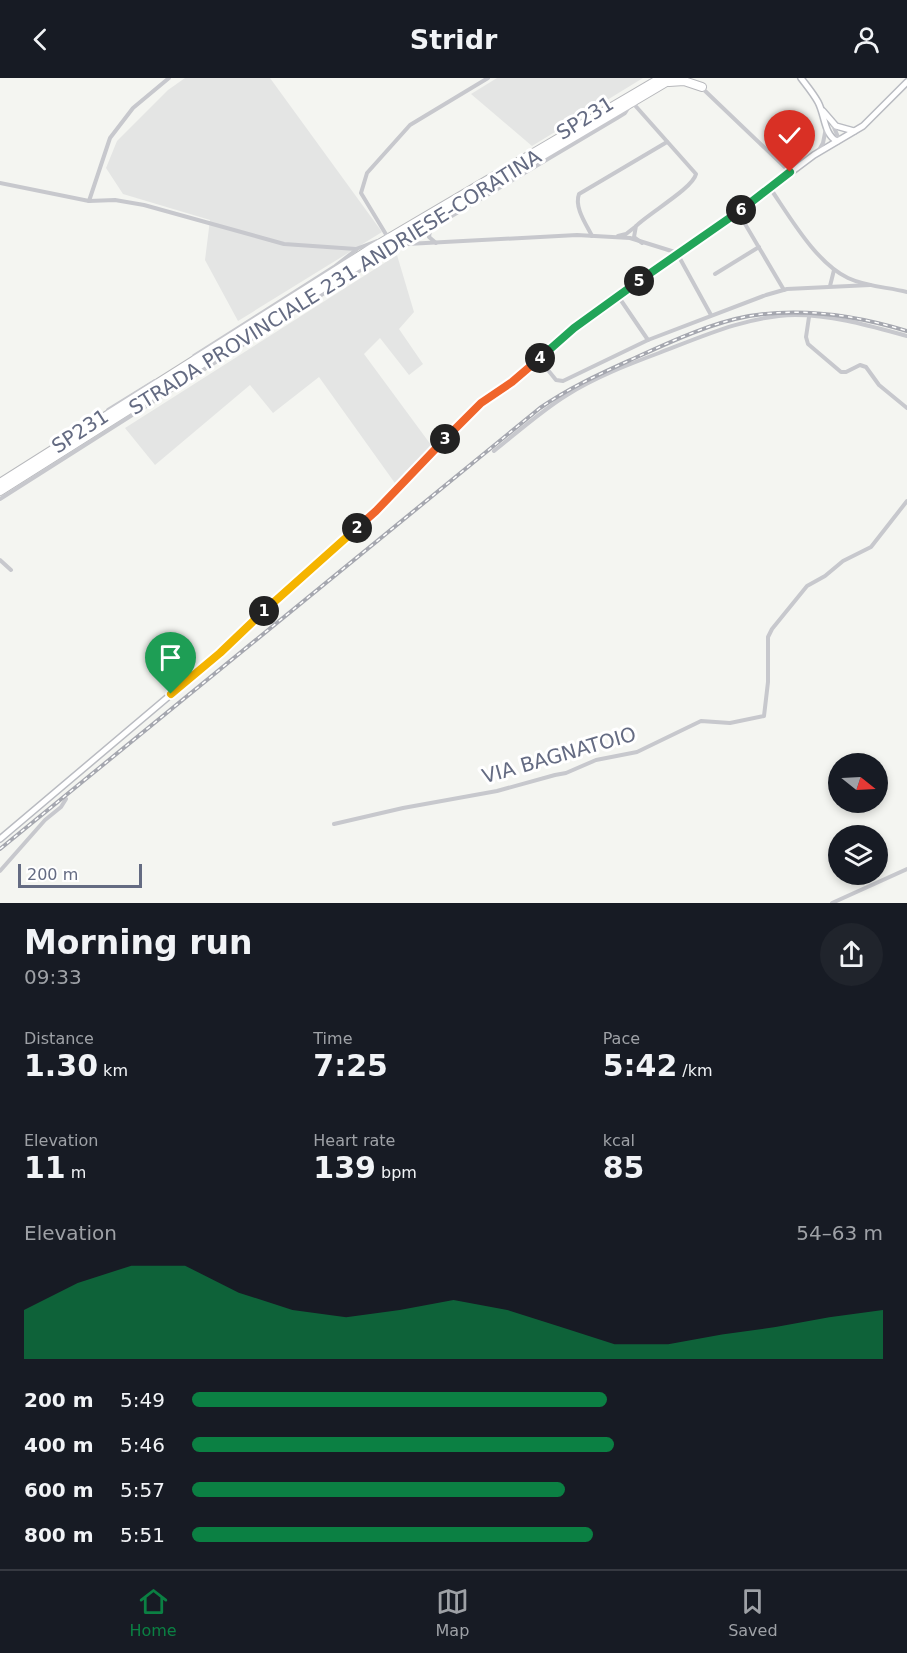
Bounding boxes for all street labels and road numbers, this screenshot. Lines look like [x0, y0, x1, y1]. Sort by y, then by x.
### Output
street label: SP231 [552, 91, 618, 145]
street label: STRADA PROVINCIALE 231 ANDRIESE-CORATINA [124, 144, 546, 420]
street label: SP231 [47, 404, 113, 458]
street label: VIA BAGNATOIO [479, 722, 639, 788]

